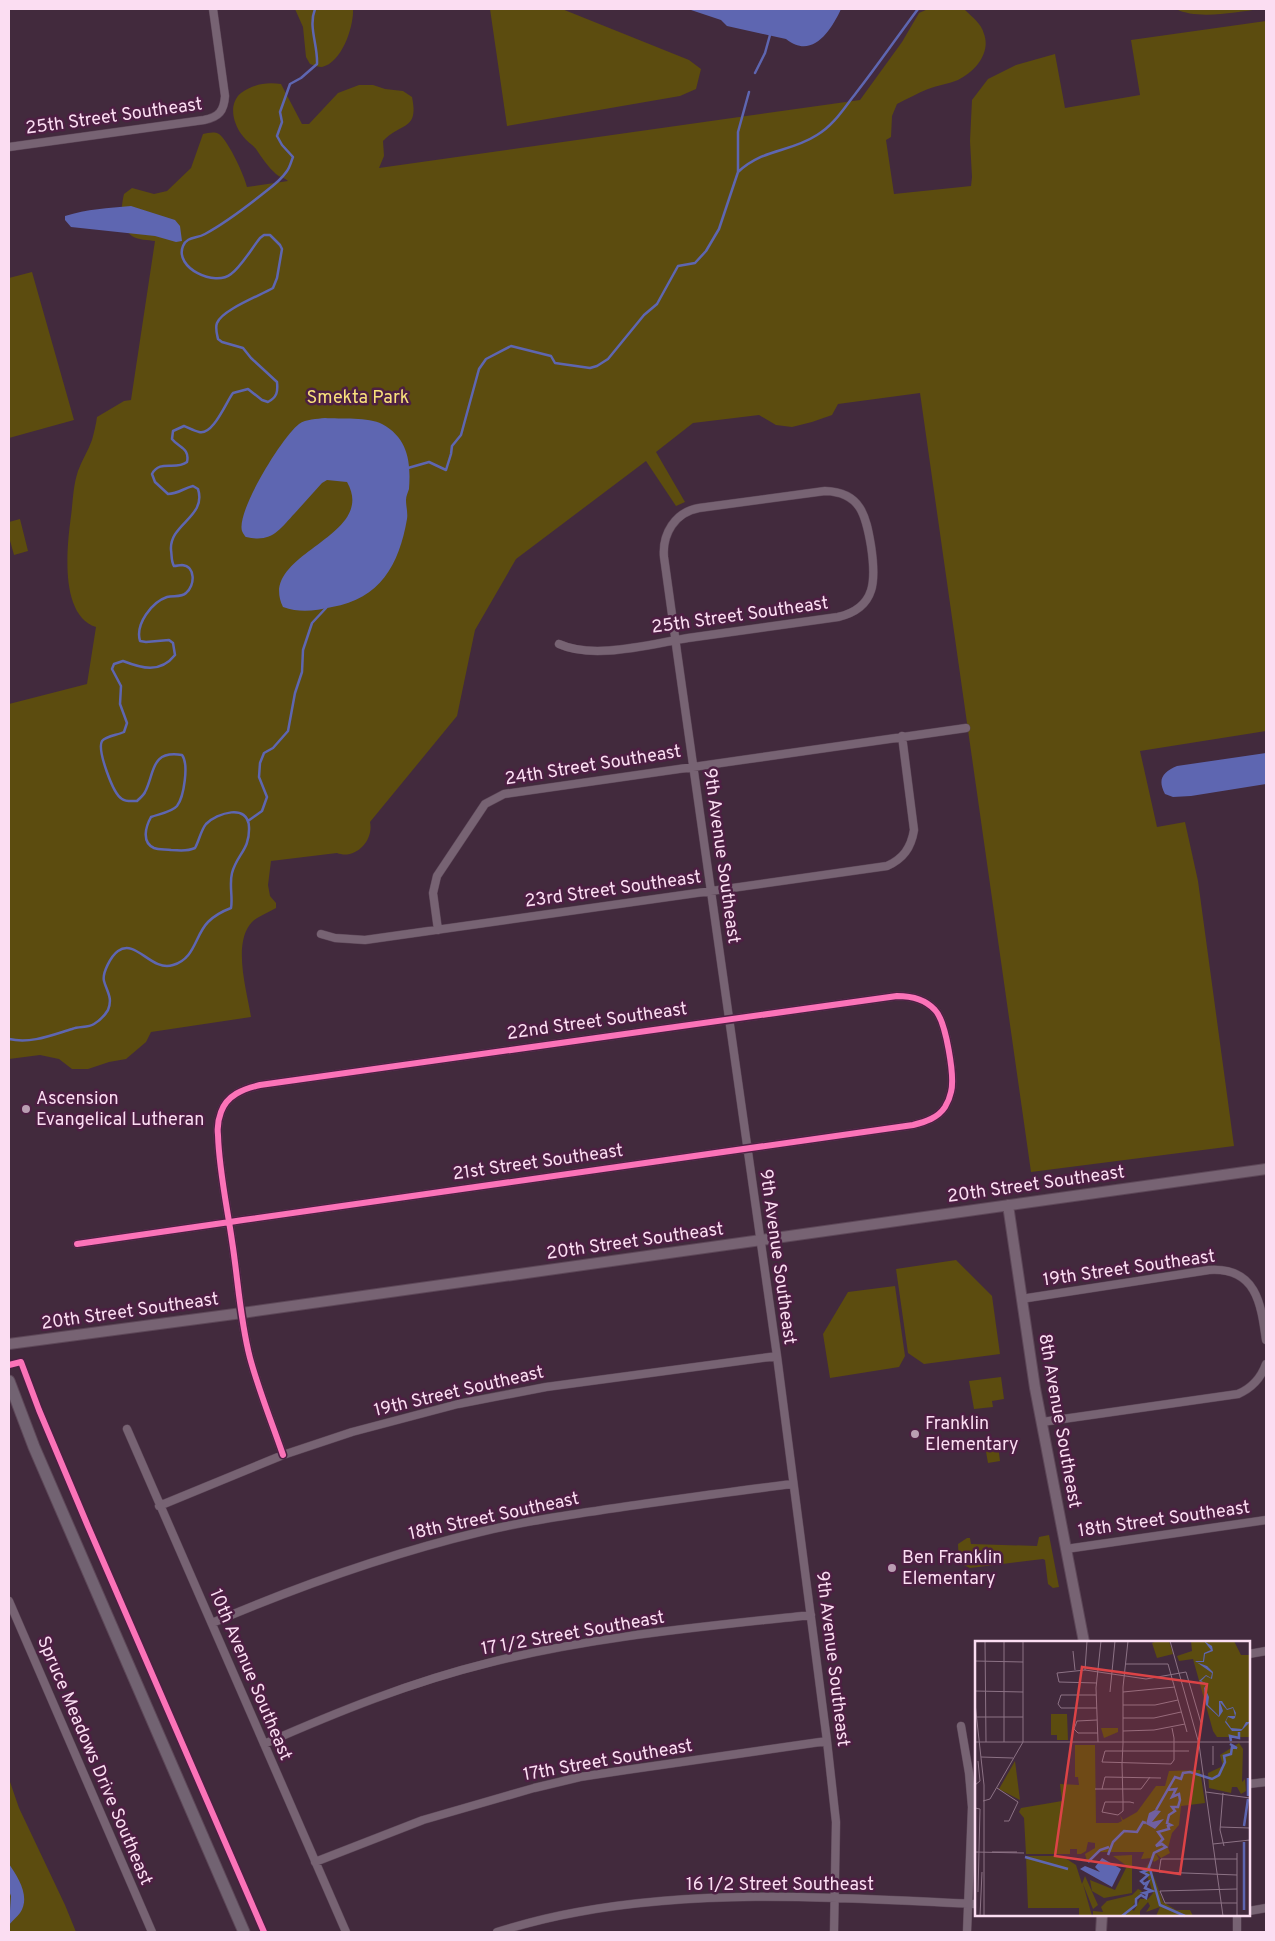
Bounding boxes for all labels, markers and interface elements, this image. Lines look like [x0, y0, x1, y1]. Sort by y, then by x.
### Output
street label: 25th Street Southeast [24, 93, 204, 141]
park label: Smekta Park [307, 387, 409, 410]
street label: 25th Street Southeast [650, 592, 830, 640]
street label: 24th Street Southeast [503, 741, 683, 791]
street label: 9th Avenue Southeast [697, 767, 745, 945]
street label: 23rd Street Southeast [523, 866, 703, 914]
street label: 22nd Street Southeast [505, 998, 689, 1046]
place label: Ascension Evangelical Lutheran [36, 1088, 204, 1132]
marker: Ascension Evangelical Lutheran [20, 1103, 32, 1115]
street label: 21st Street Southeast [451, 1140, 625, 1186]
street label: 20th Street Southeast [946, 1161, 1126, 1209]
street label: 9th Avenue Southeast [753, 1168, 801, 1346]
street label: 20th Street Southeast [545, 1218, 725, 1266]
street label: 19th Street Southeast [1041, 1246, 1217, 1292]
street label: 20th Street Southeast [40, 1288, 220, 1336]
street label: 8th Avenue Southeast [1032, 1332, 1086, 1510]
street label: 19th Street Southeast [372, 1361, 546, 1423]
place label: Franklin Elementary [925, 1413, 1019, 1457]
marker: Franklin Elementary [909, 1428, 921, 1440]
street label: 18th Street Southeast [407, 1488, 581, 1546]
street label: 18th Street Southeast [1076, 1497, 1252, 1543]
place label: Ben Franklin Elementary [902, 1547, 1002, 1591]
marker: Ben Franklin Elementary [886, 1562, 898, 1574]
street label: 9th Avenue Southeast [810, 1570, 854, 1748]
street label: 10th Avenue Southeast [203, 1586, 297, 1764]
street label: 17 1/2 Street Southeast [480, 1607, 666, 1661]
street label: Spruce Meadows Drive Southeast [31, 1633, 157, 1889]
inset map [975, 1641, 1250, 1916]
street label: 17th Street Southeast [521, 1735, 695, 1787]
street label: 16 1/2 Street Southeast [686, 1874, 874, 1897]

